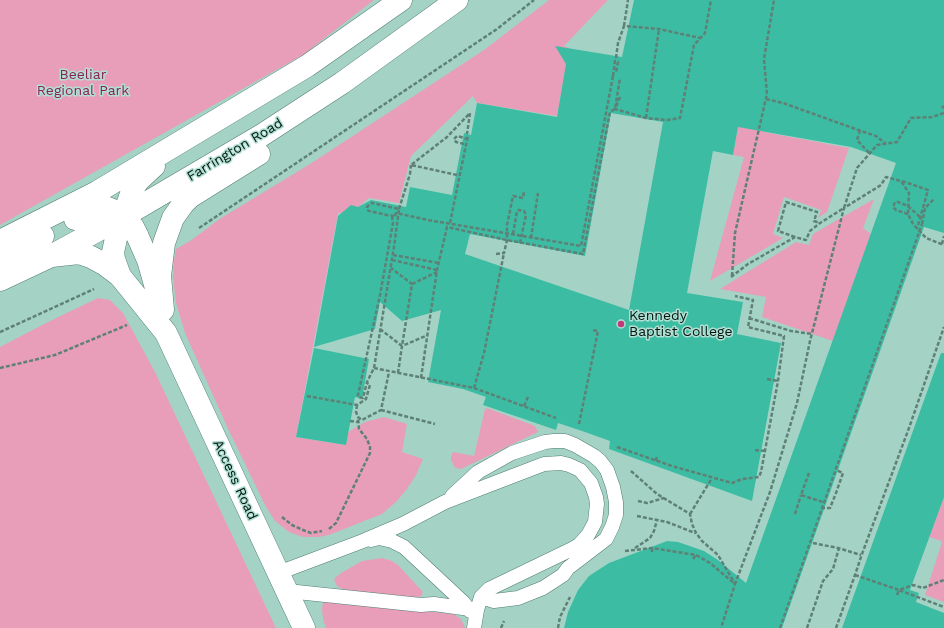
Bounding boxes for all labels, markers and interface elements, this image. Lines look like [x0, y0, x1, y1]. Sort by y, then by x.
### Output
park label: Beeliar Regional Park [37, 67, 129, 100]
street label: Farrington Road [184, 115, 286, 185]
place label: Kennedy Baptist College [629, 308, 733, 340]
marker: Kennedy Baptist College [616, 319, 626, 329]
street label: Access Road [209, 437, 261, 523]

